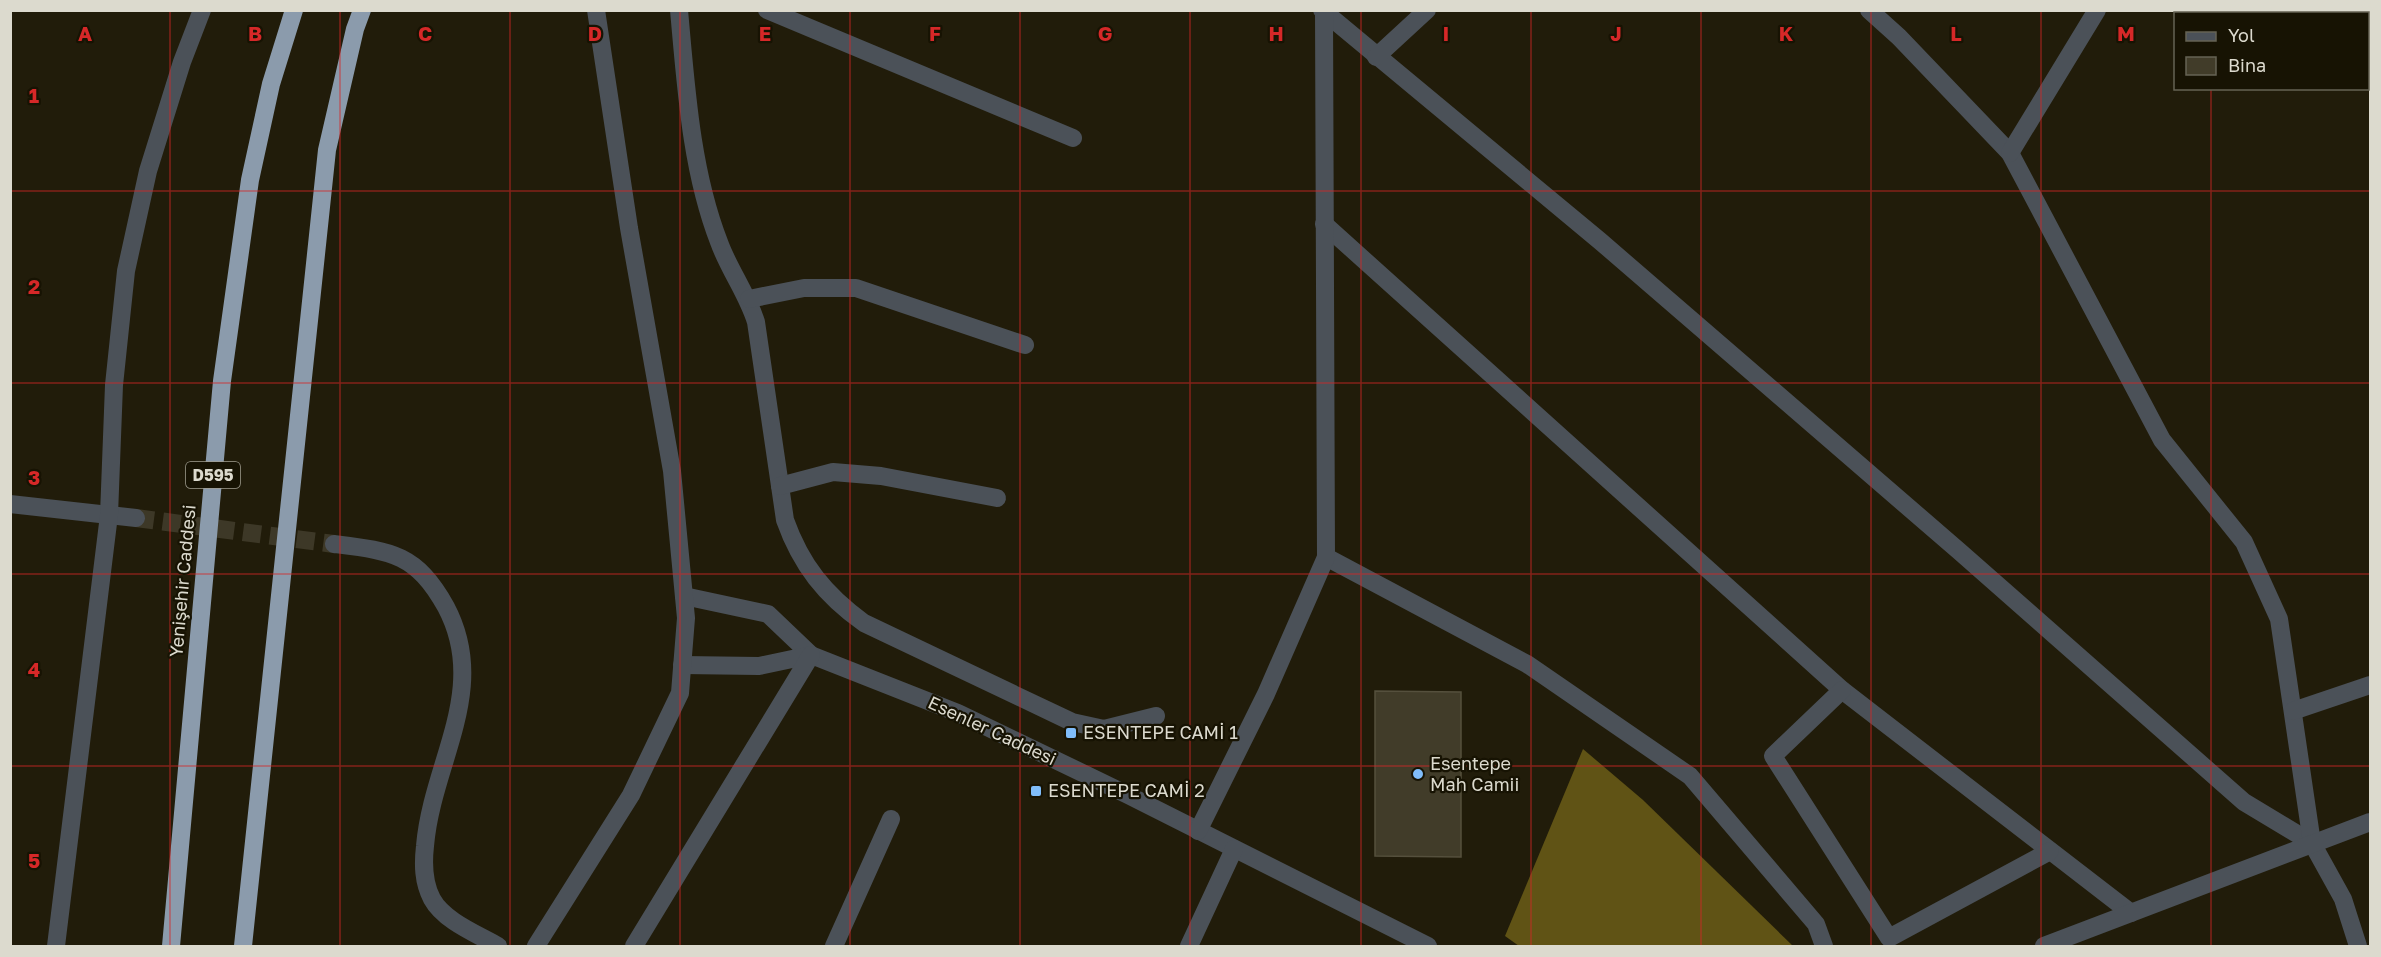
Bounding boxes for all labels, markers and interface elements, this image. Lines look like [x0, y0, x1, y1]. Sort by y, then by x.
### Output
legend [2174, 12, 2369, 90]
text: A [78, 21, 92, 45]
text: B [248, 21, 262, 45]
text: C [418, 21, 432, 45]
text: D [588, 21, 602, 45]
text: E [759, 21, 771, 45]
text: F [929, 21, 941, 45]
text: G [1098, 21, 1112, 45]
text: H [1268, 21, 1284, 45]
text: I [1443, 21, 1449, 45]
text: J [1610, 21, 1622, 45]
text: K [1779, 21, 1794, 45]
text: L [1950, 21, 1962, 45]
text: M [2117, 21, 2135, 45]
text: Yol [2228, 24, 2255, 46]
text: Bina [2228, 54, 2266, 76]
text: 1 [29, 83, 39, 107]
text: 2 [28, 274, 40, 298]
road number: D595 [186, 462, 240, 488]
text: 3 [28, 465, 40, 489]
street label: Yenişehir Caddesi [164, 504, 200, 658]
text: 4 [28, 657, 40, 681]
street label: Esenler Caddesi [925, 691, 1060, 769]
place label: ESENTEPE CAMİ 1 [1083, 721, 1238, 743]
marker: ESENTEPE CAMİ 1 [1064, 726, 1078, 740]
place label: Esentepe Mah Camii [1430, 752, 1519, 795]
marker: Esentepe Mah Camii [1411, 767, 1425, 781]
place label: ESENTEPE CAMİ 2 [1048, 779, 1205, 801]
marker: ESENTEPE CAMİ 2 [1029, 784, 1043, 798]
text: 5 [28, 848, 40, 872]

